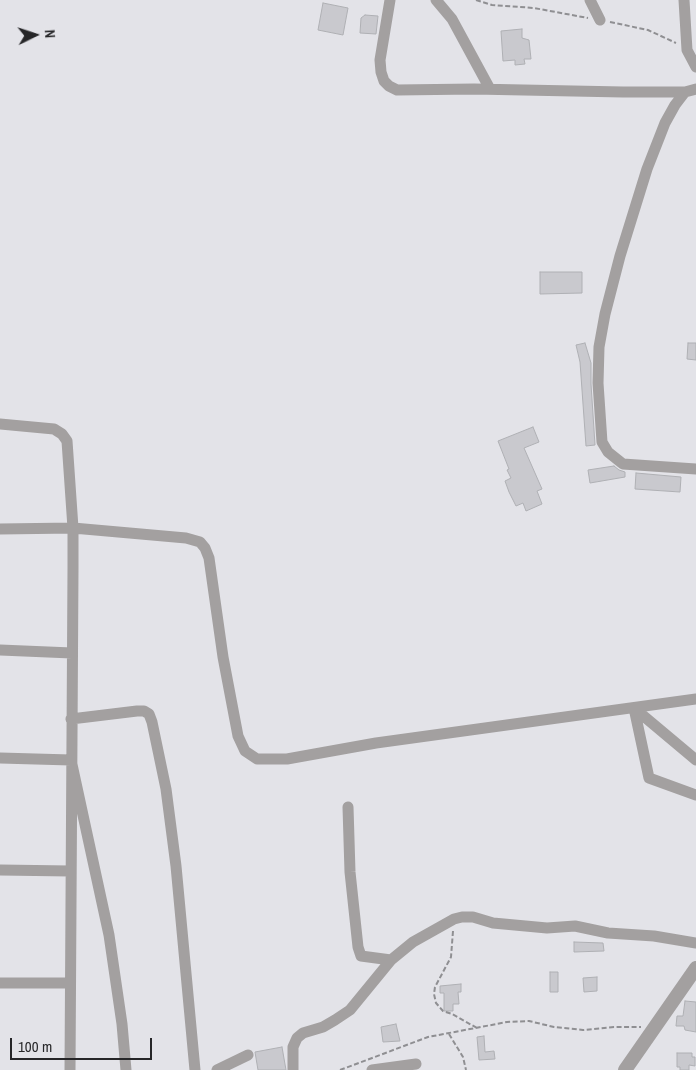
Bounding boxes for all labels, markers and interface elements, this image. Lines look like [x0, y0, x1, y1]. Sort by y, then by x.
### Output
north arrow [10, 10, 60, 60]
text: N [41, 29, 59, 39]
scale bar [12, 1028, 155, 1060]
text: 100 m [18, 1036, 52, 1057]

